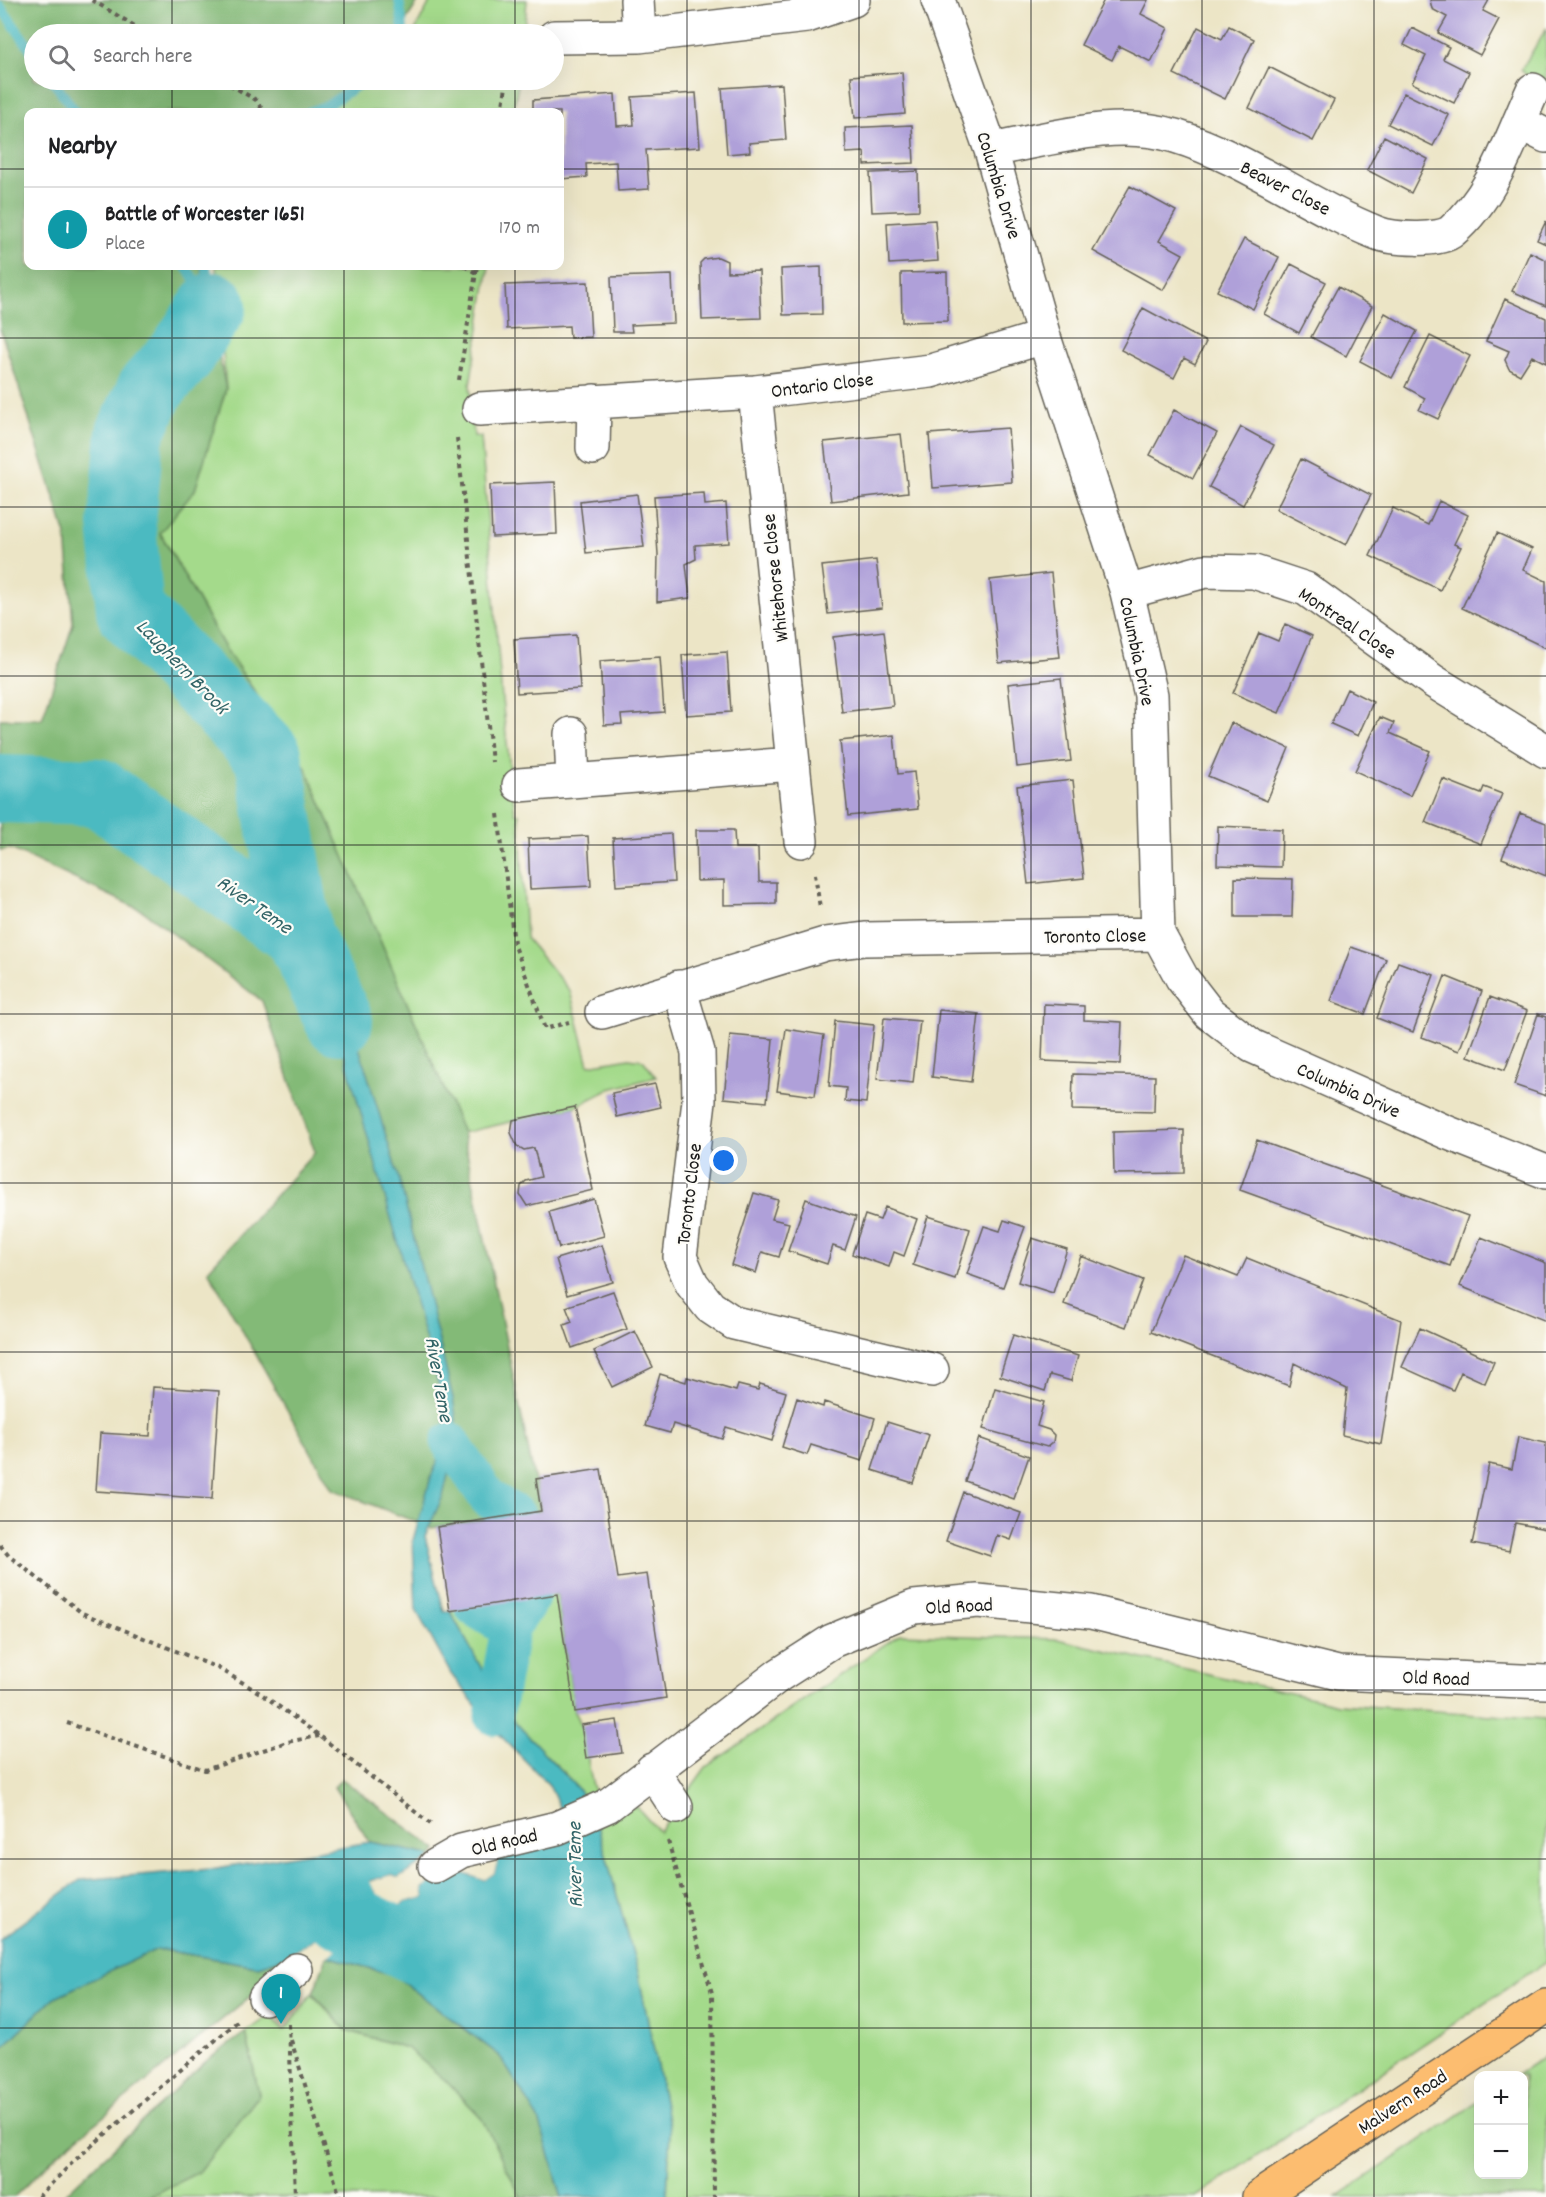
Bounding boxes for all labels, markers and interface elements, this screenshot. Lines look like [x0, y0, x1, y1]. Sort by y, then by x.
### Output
search box [24, 24, 564, 90]
icon: search [45, 41, 78, 74]
text: Search here [93, 42, 192, 73]
text: Nearby [48, 129, 116, 166]
street label: Columbia Drive [968, 129, 1027, 243]
street label: Beaver Close [1235, 155, 1335, 224]
text: Battle of Worcester 1651 [105, 200, 304, 231]
text: 1 [65, 215, 70, 243]
text: 170 m [499, 215, 540, 243]
text: Place [105, 231, 145, 259]
street label: Ontario Close [770, 367, 875, 407]
street label: Whitehorse Close [756, 512, 798, 643]
street label: Montreal Close [1292, 581, 1401, 668]
street label: Columbia Drive [1110, 595, 1160, 709]
water label: Laughern Brook [127, 613, 236, 724]
water label: River Teme [209, 870, 299, 944]
street label: Toronto Close [1044, 923, 1147, 953]
street label: Columbia Drive [1292, 1056, 1404, 1127]
street label: Toronto Close [671, 1142, 711, 1247]
your location [709, 1146, 738, 1175]
water label: River Teme [415, 1335, 460, 1426]
street label: Old Road [925, 1592, 994, 1624]
street label: Old Road [1402, 1665, 1470, 1695]
water label: River Teme [561, 1820, 593, 1908]
street label: Old Road [469, 1823, 541, 1865]
pin: 1 [262, 1974, 300, 2024]
street label: Malvern Road [1353, 2064, 1454, 2143]
map controls [1474, 2071, 1528, 2179]
button: + [1474, 2071, 1528, 2125]
button: − [1474, 2125, 1528, 2179]

